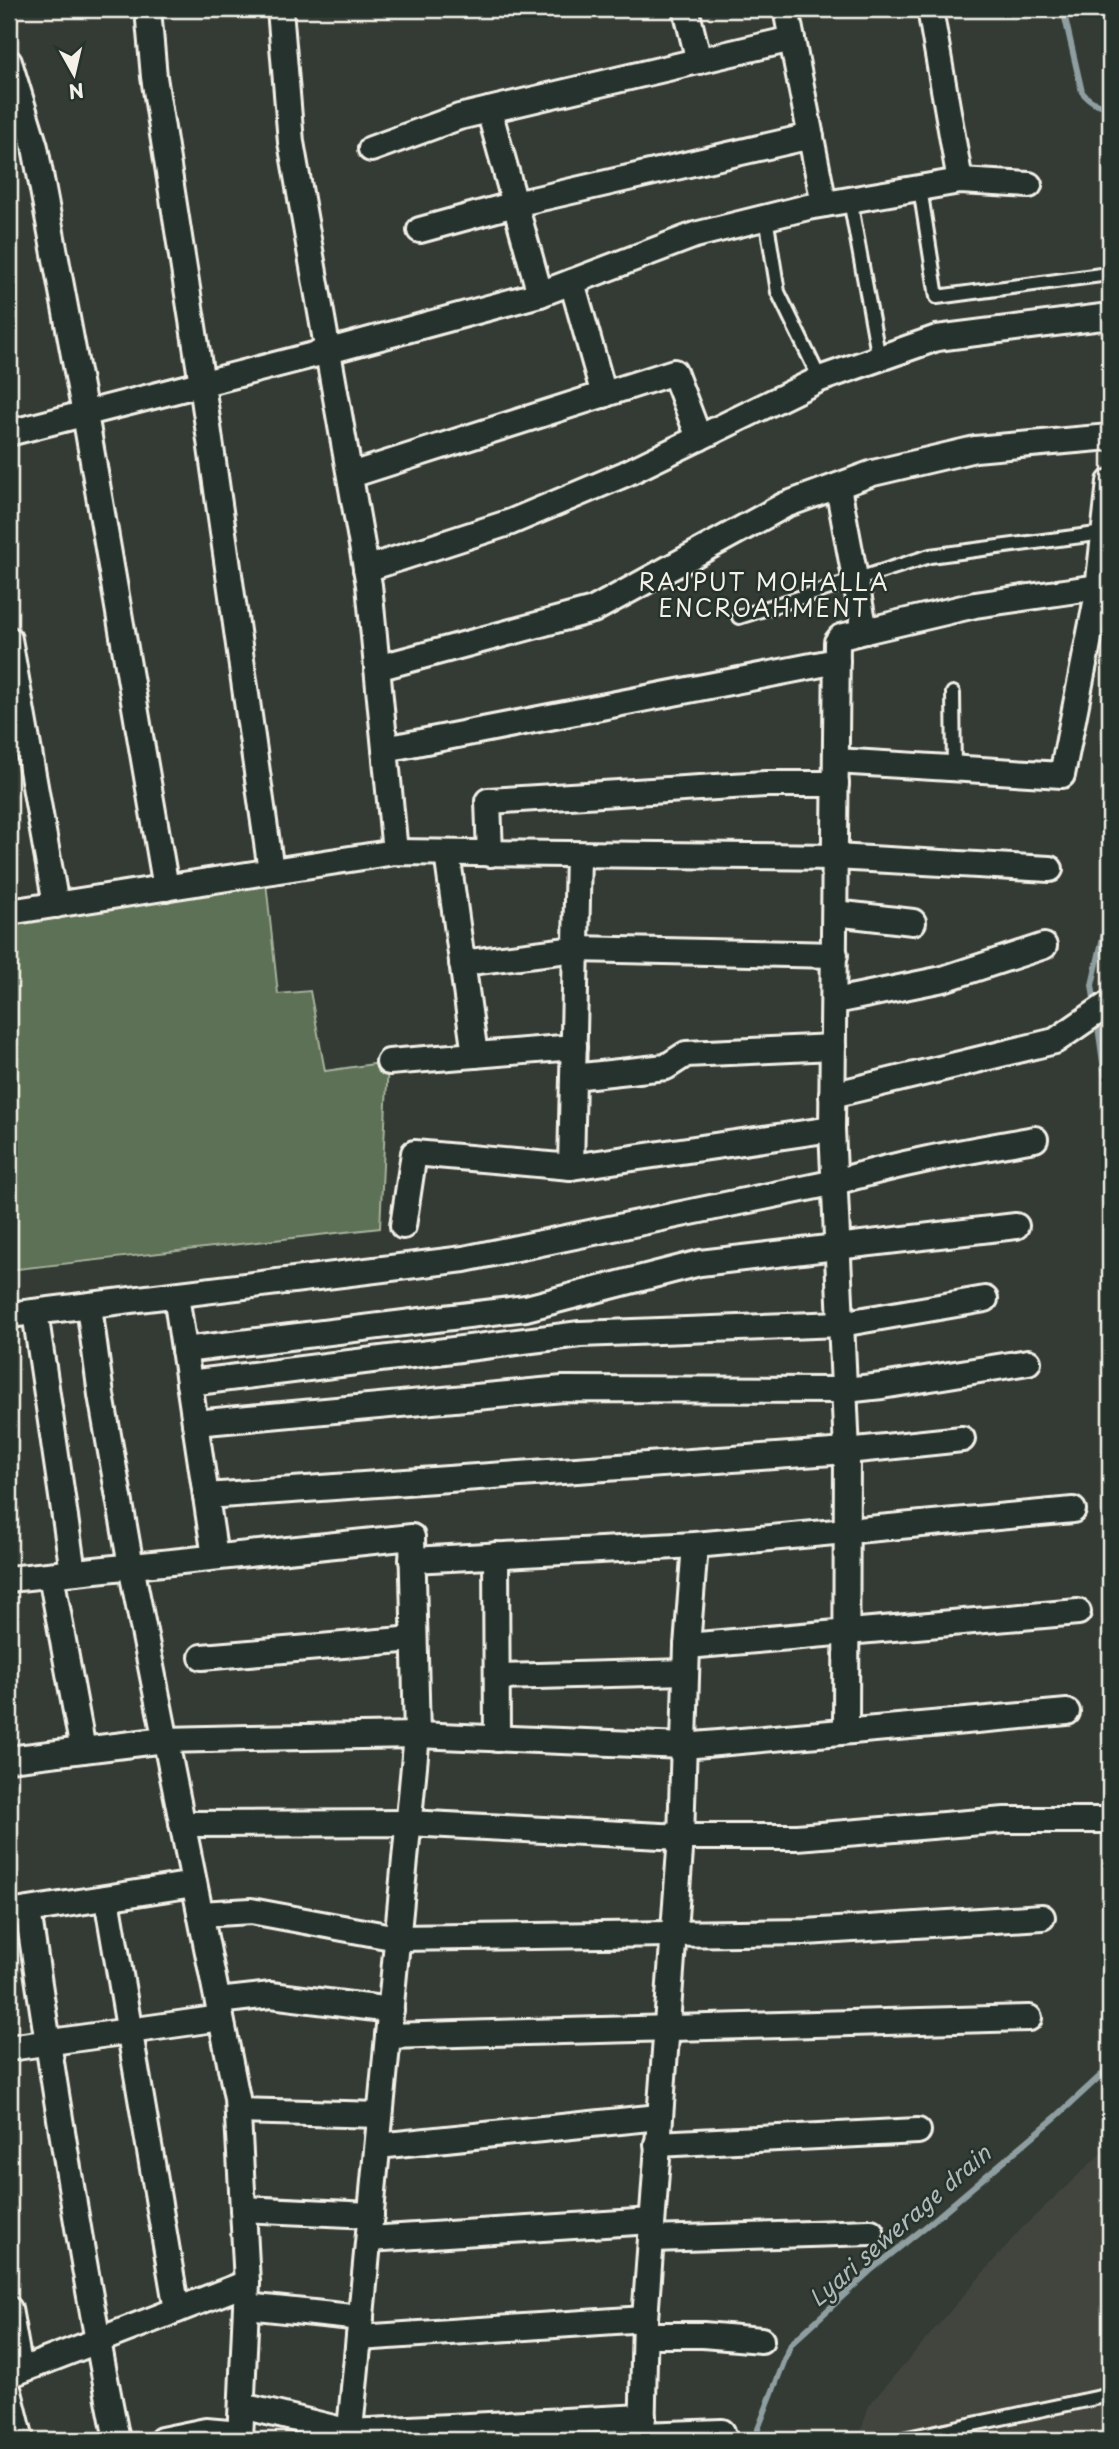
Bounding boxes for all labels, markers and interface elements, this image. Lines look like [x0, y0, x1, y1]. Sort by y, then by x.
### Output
north arrow [38, 38, 108, 108]
text: N [67, 77, 86, 107]
district label: RAJPUT MOHALLA ENCROAHMENT [638, 564, 890, 625]
water label: Lyari sewerage drain [800, 2135, 999, 2314]

